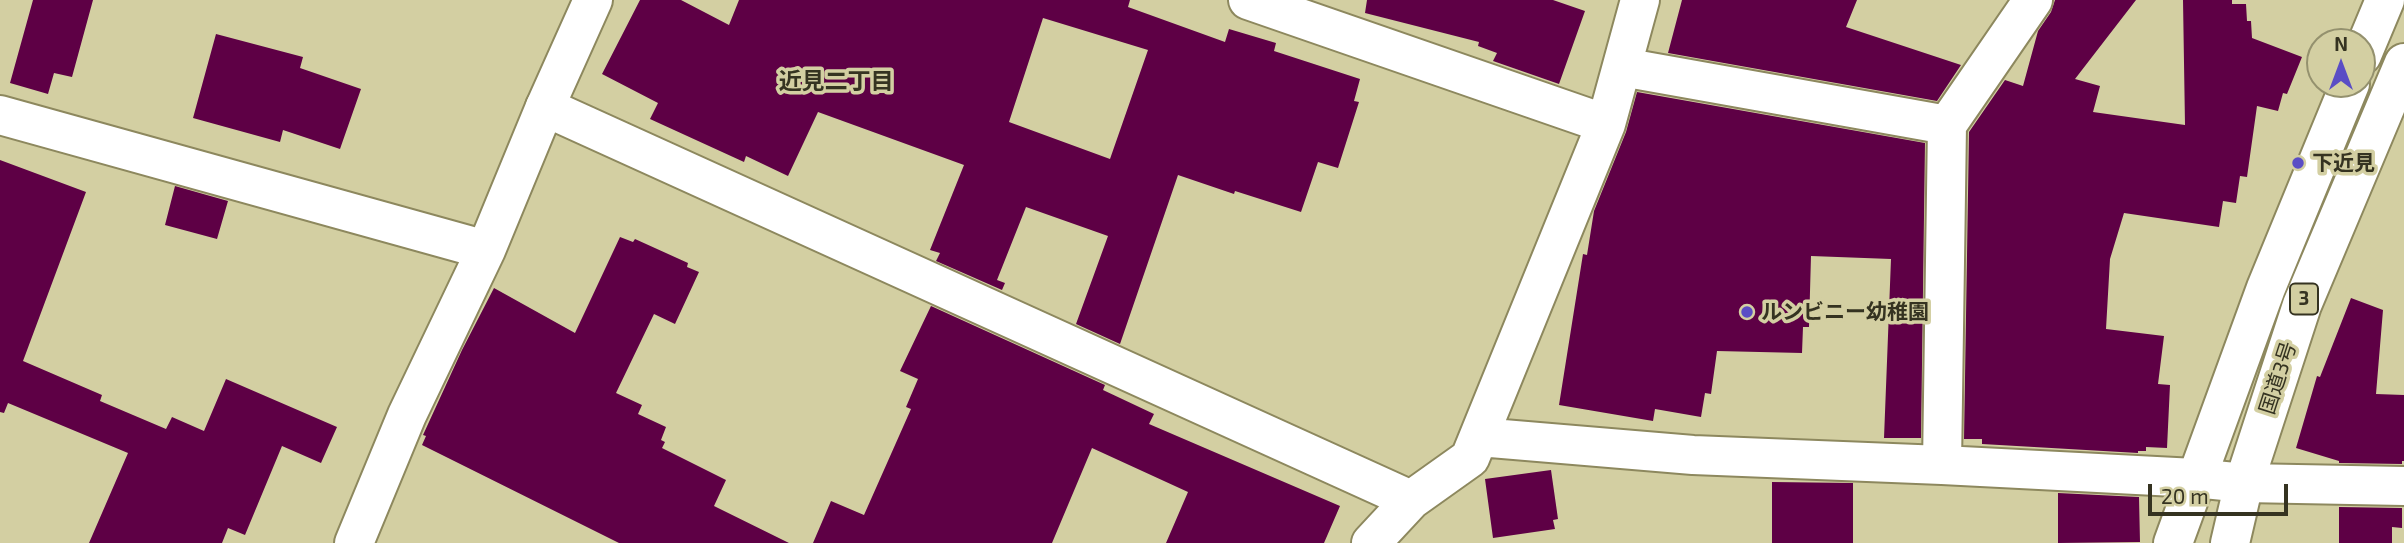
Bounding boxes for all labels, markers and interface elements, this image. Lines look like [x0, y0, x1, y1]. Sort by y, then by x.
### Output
north arrow [2306, 28, 2376, 98]
text: N [2334, 32, 2348, 55]
district label: 近見二丁目 [779, 67, 893, 95]
place label: 下近見 [2312, 150, 2375, 176]
marker: 下近見 [2290, 155, 2306, 171]
road number: 3 [2290, 284, 2318, 314]
place label: ルンビニー幼稚園 [1761, 299, 1929, 325]
marker: ルンビニー幼稚園 [1739, 304, 1755, 320]
street label: 国道3号 [2254, 339, 2302, 417]
scale bar [2152, 470, 2292, 514]
text: 20 m [2161, 483, 2209, 508]

